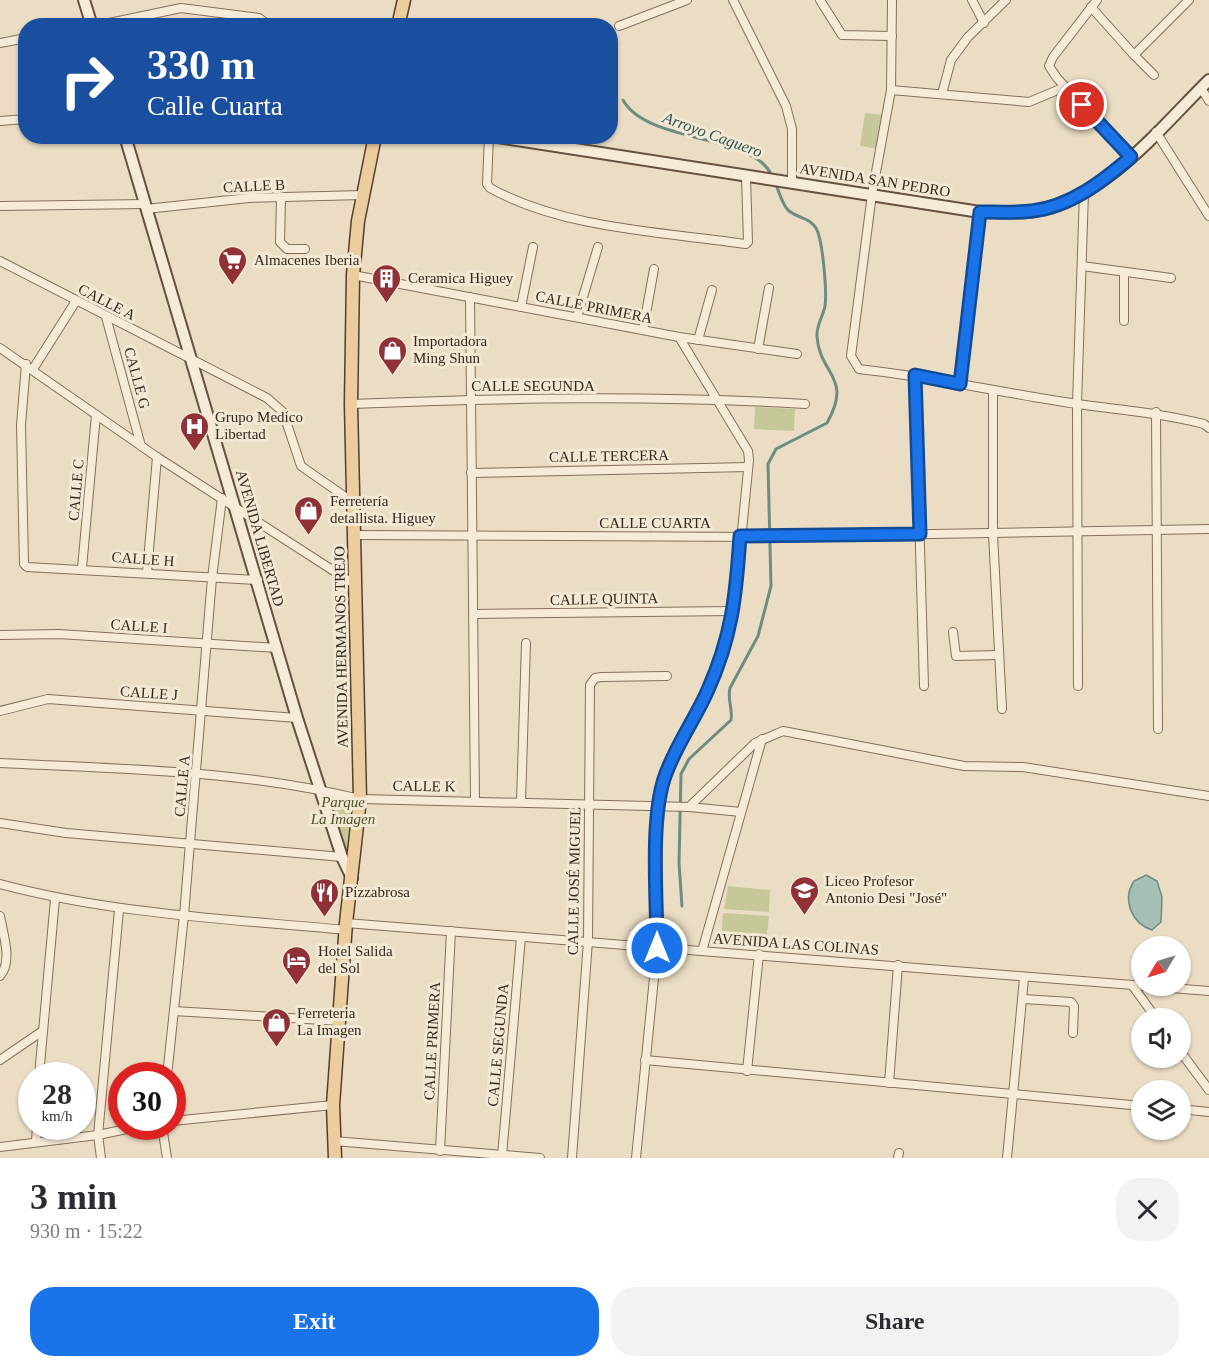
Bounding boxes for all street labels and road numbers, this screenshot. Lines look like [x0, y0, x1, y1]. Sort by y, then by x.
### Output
street label: AVENIDA SAN PEDRO [799, 160, 952, 200]
street label: CALLE B [223, 176, 285, 196]
street label: CALLE A [76, 281, 138, 323]
street label: CALLE PRIMERA [534, 288, 654, 326]
street label: CALLE G [121, 346, 153, 411]
street label: CALLE SEGUNDA [471, 378, 595, 394]
street label: CALLE TERCERA [549, 447, 669, 465]
street label: CALLE C [65, 458, 87, 522]
street label: AVENIDA LIBERTAD [233, 468, 287, 608]
street label: CALLE CUARTA [599, 515, 711, 531]
street label: AVENIDA HERMANOS TREJO [331, 546, 351, 748]
street label: CALLE H [111, 549, 175, 569]
street label: CALLE QUINTA [550, 590, 658, 608]
street label: CALLE I [110, 616, 168, 636]
street label: CALLE J [120, 683, 179, 703]
street label: CALLE A [171, 754, 193, 818]
street label: CALLE K [392, 777, 456, 795]
street label: CALLE JOSÉ MIGUEL [565, 807, 583, 955]
street label: AVENIDA LAS COLINAS [712, 930, 880, 958]
street label: CALLE PRIMERA [421, 981, 443, 1101]
street label: CALLE SEGUNDA [485, 983, 511, 1107]

